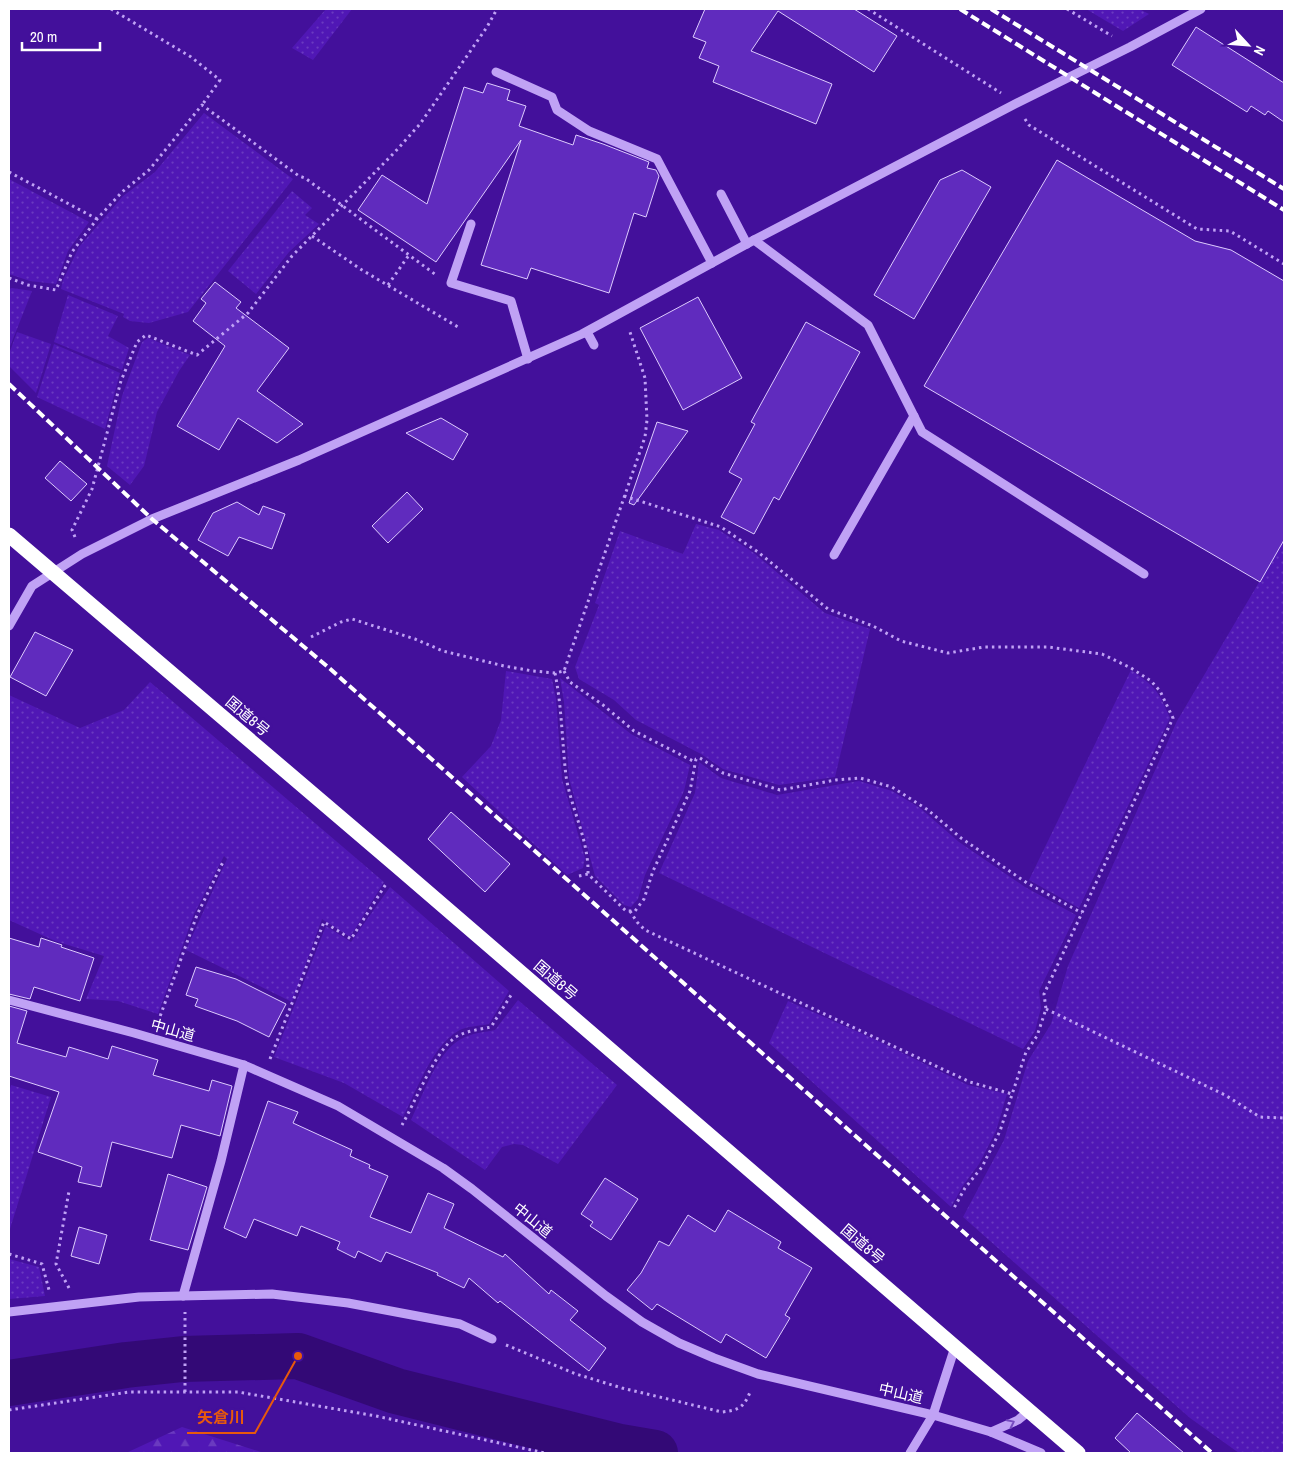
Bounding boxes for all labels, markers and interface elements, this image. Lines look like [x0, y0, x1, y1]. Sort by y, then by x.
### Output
scale bar [22, 20, 100, 52]
north arrow [1223, 20, 1273, 70]
text: 20 m [30, 26, 57, 47]
text: N [1250, 43, 1270, 58]
street label: 国道8号 [221, 691, 275, 741]
street label: 国道8号 [530, 955, 582, 1005]
street label: 中山道 [148, 1014, 198, 1046]
street label: 中山道 [509, 1198, 557, 1242]
street label: 国道8号 [837, 1219, 889, 1269]
street label: 中山道 [877, 1378, 925, 1408]
callout: 矢倉川 [187, 1402, 255, 1433]
text: 矢倉川 [197, 1406, 245, 1428]
one-way arrow [1005, 1419, 1014, 1429]

